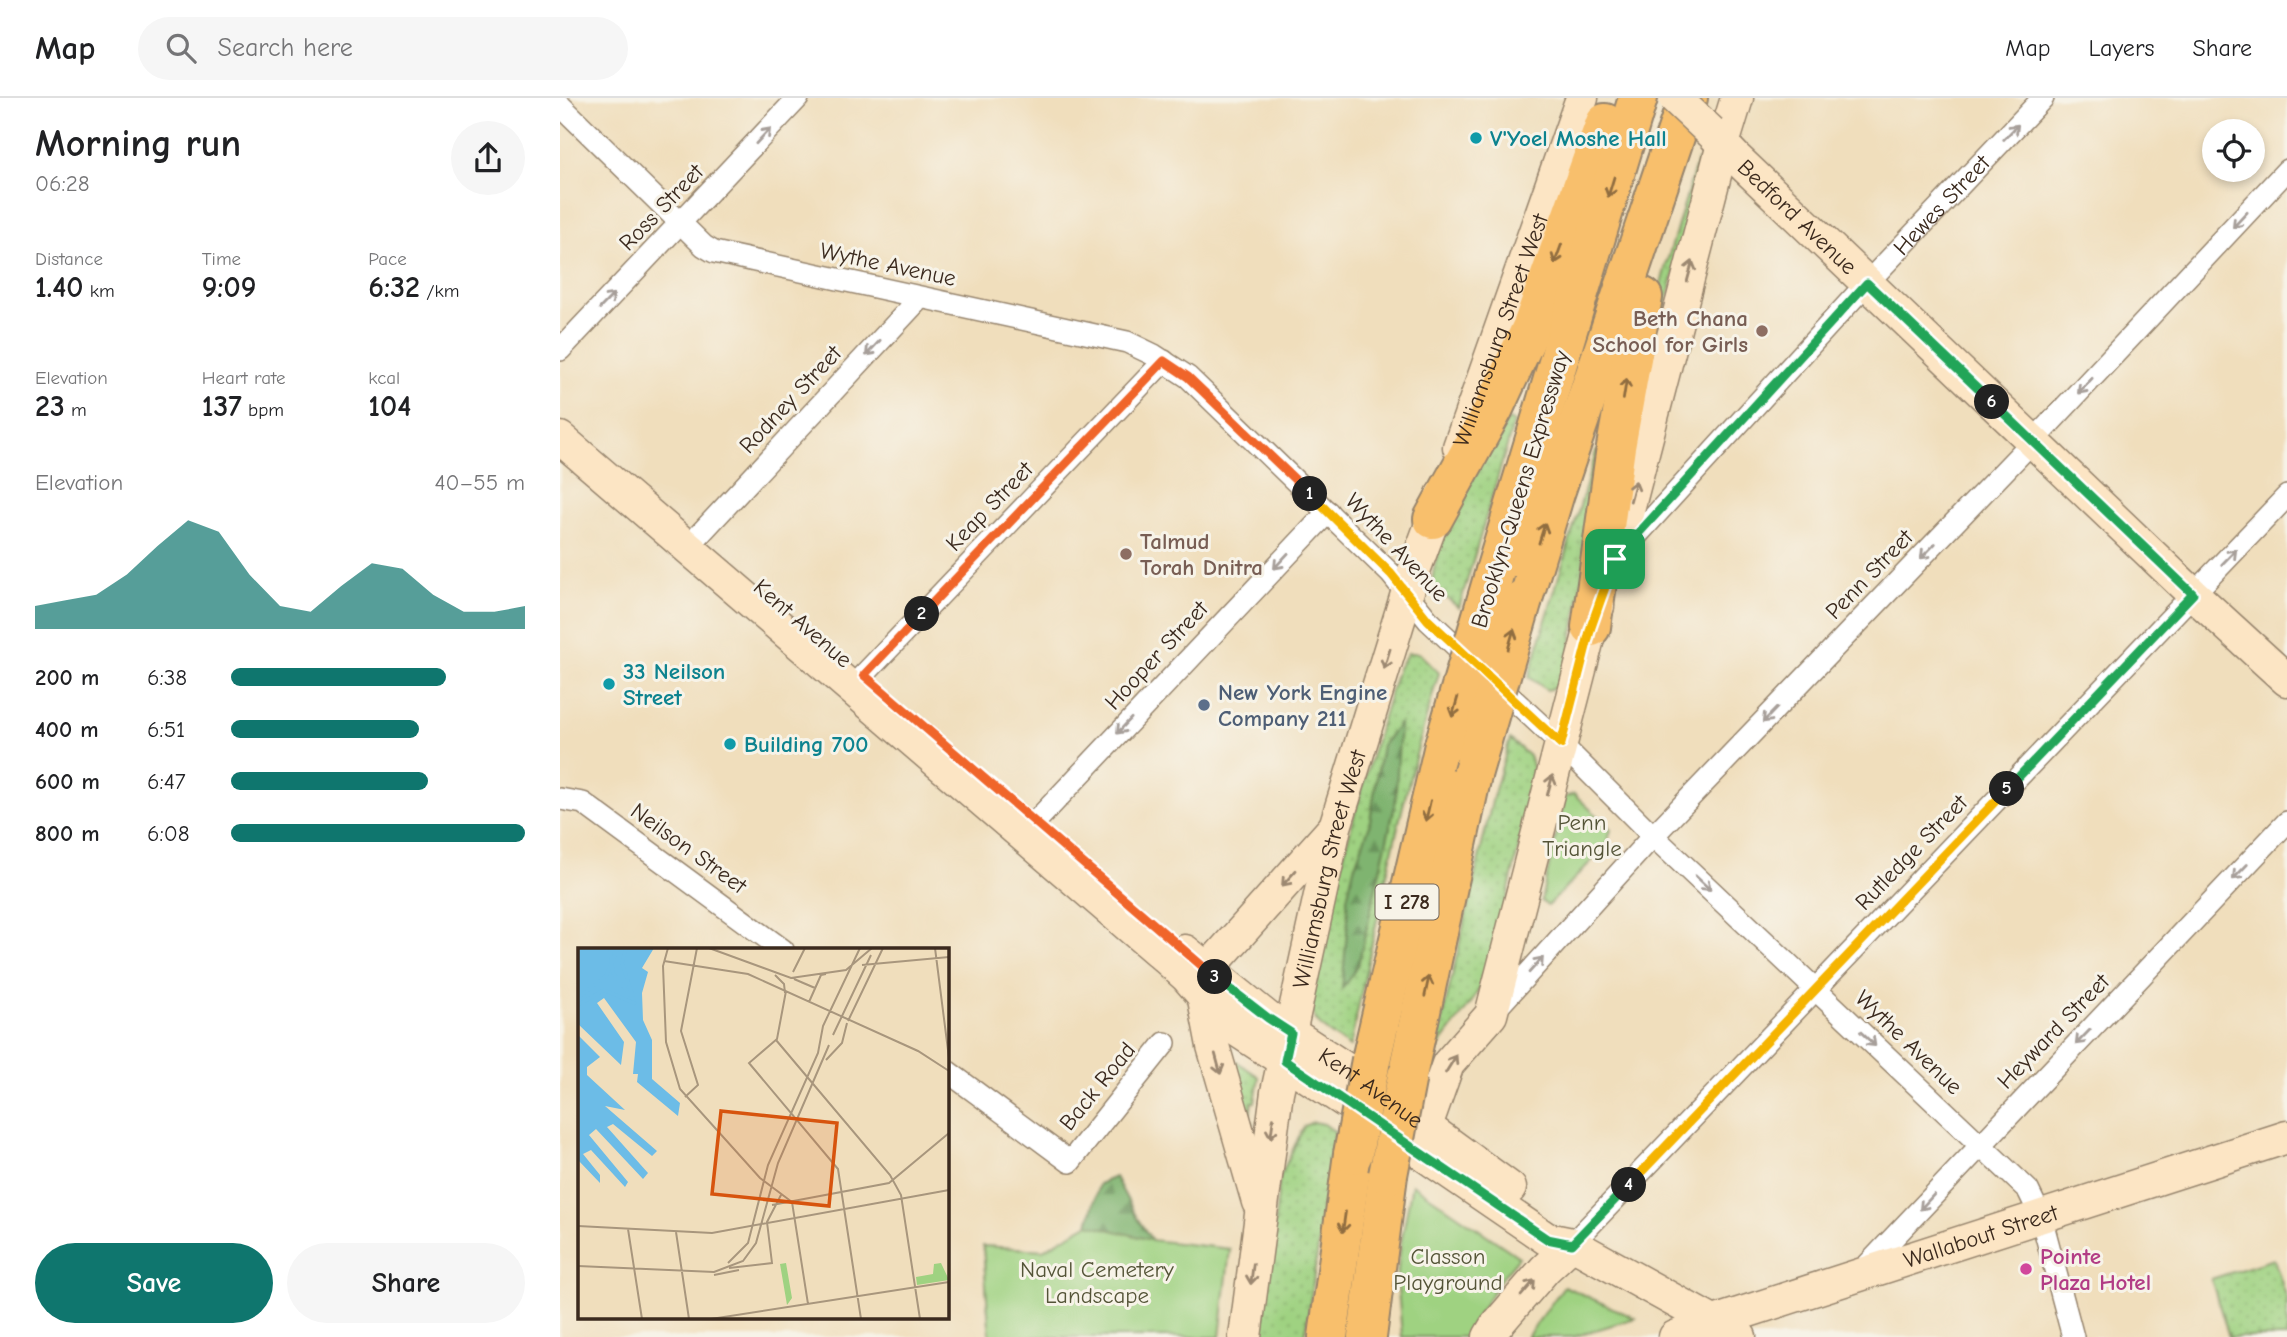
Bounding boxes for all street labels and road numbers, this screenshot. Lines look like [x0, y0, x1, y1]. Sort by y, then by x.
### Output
street label: Hewes Street [1888, 148, 1997, 261]
street label: Bedford Avenue [1732, 154, 1862, 280]
street label: Ross Street [613, 157, 710, 256]
street label: Williamsburg Street West [1447, 209, 1555, 450]
street label: Wythe Avenue [817, 237, 958, 292]
street label: Rodney Street [734, 339, 848, 459]
street label: Brooklyn-Queens Expressway [1465, 347, 1576, 631]
street label: Keap Street [940, 455, 1040, 557]
street label: Wythe Avenue [1340, 488, 1454, 607]
street label: Penn Street [1820, 523, 1920, 625]
street label: Kent Avenue [748, 573, 857, 673]
street label: Hooper Street [1099, 594, 1215, 715]
street label: Williamsburg Street West [1287, 745, 1372, 991]
street label: Rutledge Street [1850, 788, 1974, 916]
street label: Neilson Street [626, 797, 753, 900]
road number: I 278 [1376, 884, 1438, 920]
street label: Heyward Street [1992, 967, 2116, 1095]
street label: Wythe Avenue [1850, 985, 1968, 1100]
street label: Back Road [1054, 1037, 1141, 1136]
street label: Kent Avenue [1314, 1042, 1428, 1134]
street label: Wallabout Street [1900, 1198, 2063, 1274]

